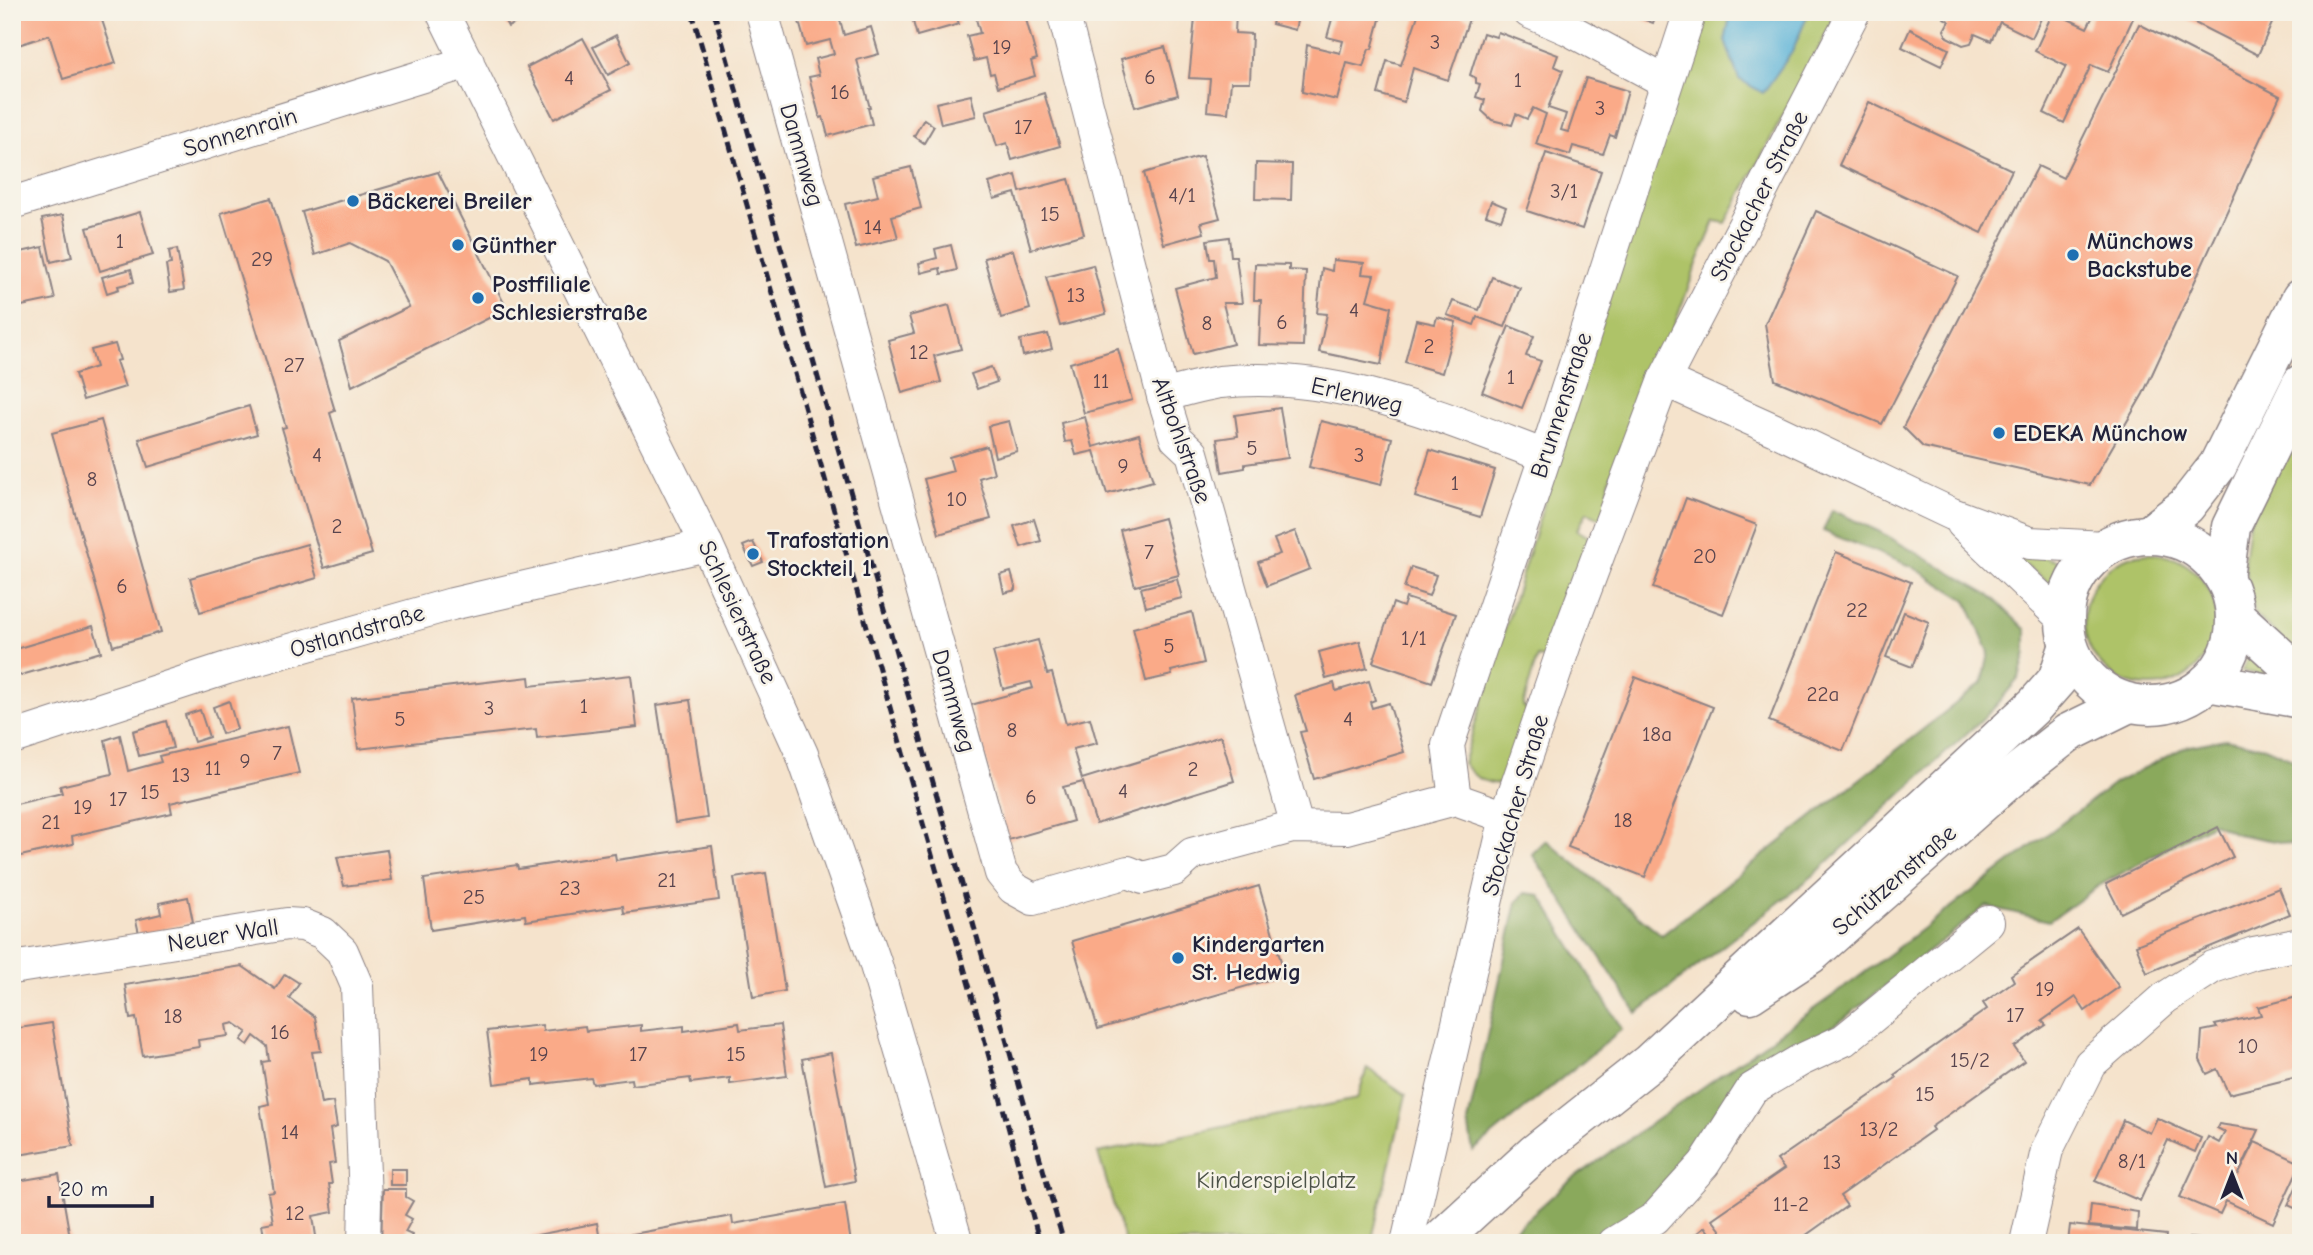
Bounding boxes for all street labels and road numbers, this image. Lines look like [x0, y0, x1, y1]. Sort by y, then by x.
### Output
street label: Dammweg [774, 100, 830, 210]
street label: Sonnenrain [179, 101, 301, 163]
street label: Stockacher Straße [1704, 106, 1814, 286]
street label: Brunnenstraße [1524, 329, 1598, 481]
street label: Erlenweg [1308, 371, 1406, 419]
street label: Altbohlstraße [1146, 373, 1218, 507]
street label: Schlesierstraße [693, 536, 783, 688]
street label: Ostlandstraße [286, 598, 428, 664]
street label: Dammweg [926, 646, 982, 756]
street label: Stockacher Straße [1476, 711, 1554, 899]
street label: Schützenstraße [1826, 819, 1962, 941]
street label: Neuer Wall [166, 912, 280, 958]

